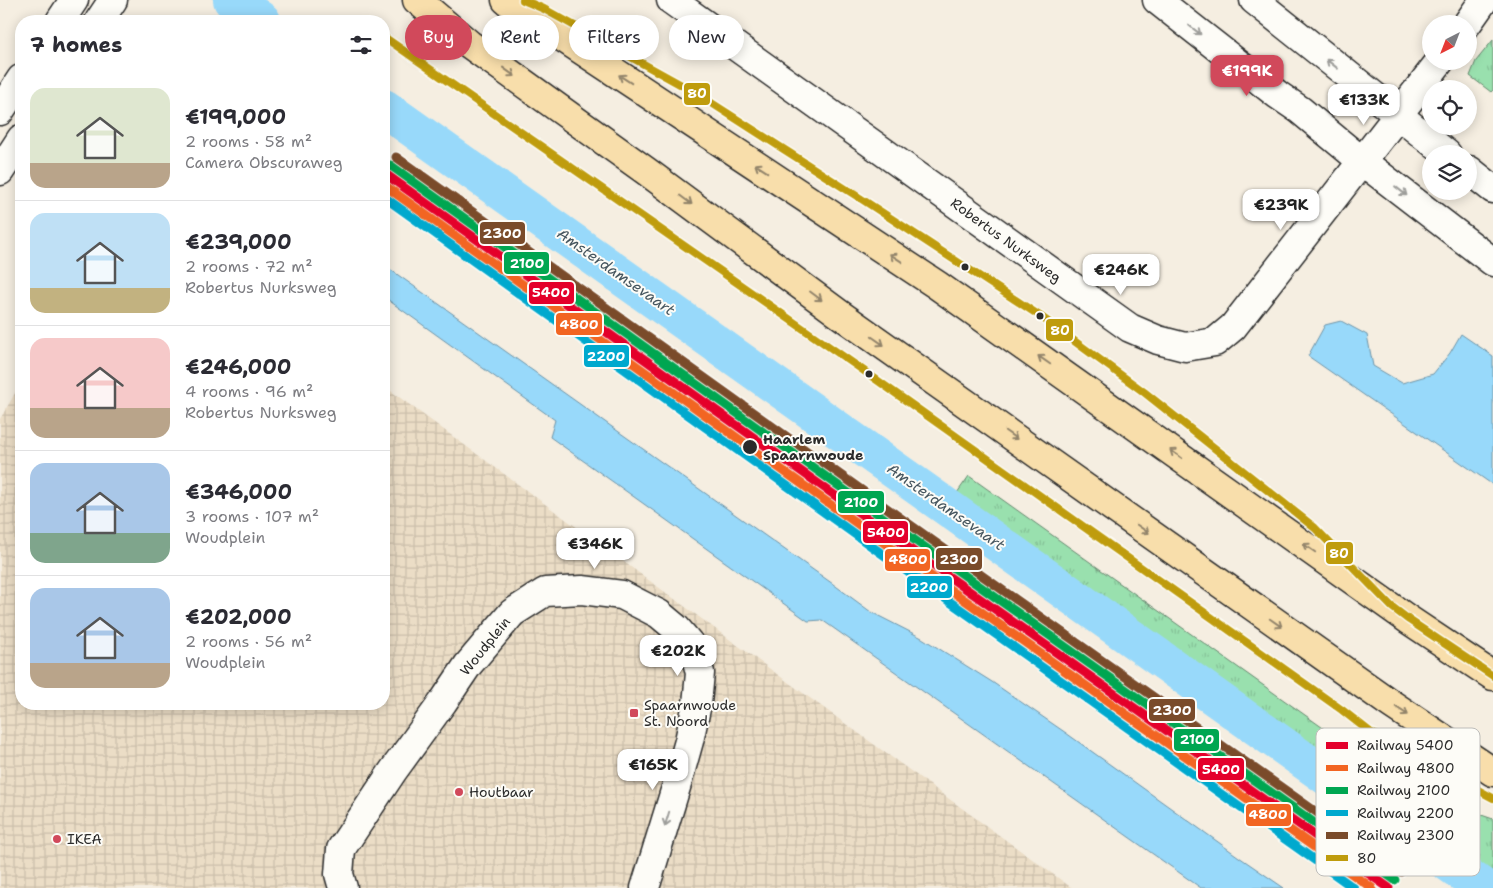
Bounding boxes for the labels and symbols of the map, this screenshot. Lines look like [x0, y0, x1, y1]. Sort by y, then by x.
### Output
north arrow [1422, 15, 1478, 70]
one-way arrow [1188, 25, 1202, 35]
pin: €199K [1212, 54, 1282, 97]
one-way arrow [1326, 58, 1339, 69]
one-way arrow [502, 67, 516, 77]
one-way arrow [618, 74, 632, 84]
line badge: 80 [683, 82, 711, 106]
text: 80 [687, 84, 707, 102]
pin: €133K [1329, 84, 1399, 126]
one-way arrow [754, 163, 768, 173]
one-way arrow [1394, 186, 1407, 197]
pin: €239K [1246, 188, 1316, 231]
one-way arrow [678, 194, 692, 205]
street label: Robertus Nurksweg [947, 194, 1065, 286]
line badge: 2300 [479, 221, 526, 245]
text: 2300 [483, 224, 522, 242]
water label: Amsterdamsevaart [553, 224, 679, 320]
line badge: 2100 [503, 251, 550, 275]
one-way arrow [890, 253, 904, 263]
text: 2100 [510, 254, 545, 272]
pin: €246K [1086, 254, 1156, 296]
unlabelled marker [960, 262, 970, 272]
line badge: 5400 [528, 281, 575, 305]
text: 5400 [532, 283, 570, 301]
one-way arrow [809, 291, 822, 302]
unlabelled marker [1035, 311, 1045, 321]
line badge: 4800 [555, 312, 603, 336]
text: 4800 [559, 315, 599, 333]
line badge: 80 [1045, 318, 1074, 342]
text: 80 [1050, 321, 1070, 339]
one-way arrow [871, 336, 885, 346]
line badge: 2200 [583, 344, 630, 368]
text: 2200 [587, 347, 626, 365]
one-way arrow [1037, 355, 1051, 365]
unlabelled marker [864, 369, 874, 379]
place label: Haarlem Spaarnwoude [763, 430, 863, 464]
one-way arrow [1003, 430, 1017, 440]
marker: Haarlem Spaarnwoude [741, 438, 759, 456]
one-way arrow [1169, 449, 1183, 459]
water label: Amsterdamsevaart [883, 459, 1009, 555]
line badge: 2100 [837, 490, 885, 514]
text: 2100 [844, 493, 879, 511]
line badge: 5400 [862, 520, 909, 544]
text: 5400 [867, 523, 905, 541]
one-way arrow [1136, 524, 1150, 534]
pin: €346K [560, 528, 630, 570]
line badge: 80 [1325, 541, 1354, 565]
one-way arrow [1302, 543, 1316, 553]
text: 80 [1329, 544, 1349, 562]
line badge: 2300 [935, 547, 983, 571]
line badge: 4800 [884, 548, 931, 572]
text: 4800 [888, 550, 928, 568]
text: 2300 [940, 550, 979, 568]
line badge: 2200 [906, 575, 953, 599]
text: 2200 [910, 578, 949, 596]
street label: Woudplein [456, 613, 514, 679]
one-way arrow [1269, 617, 1282, 628]
pin: €202K [643, 634, 713, 677]
place label: Spaarnwoude St. Noord [644, 696, 736, 730]
line badge: 2300 [1148, 698, 1196, 722]
text: 2300 [1153, 701, 1192, 719]
one-way arrow [1395, 706, 1409, 716]
marker: Spaarnwoude St. Noord [628, 707, 640, 719]
line badge: 2100 [1173, 728, 1220, 752]
legend [1316, 728, 1480, 876]
text: 2100 [1180, 730, 1215, 748]
text: Railway 5400 [1357, 736, 1454, 754]
pin: €165K [618, 748, 688, 791]
line badge: 5400 [1197, 757, 1245, 781]
text: Railway 4800 [1357, 759, 1455, 777]
text: 5400 [1202, 760, 1240, 778]
text: Railway 2100 [1357, 781, 1450, 799]
place label: Houtbaar [469, 783, 534, 801]
marker: Houtbaar [453, 786, 465, 798]
line badge: 4800 [1245, 803, 1292, 827]
text: Railway 2200 [1357, 804, 1454, 822]
text: 4800 [1248, 805, 1288, 823]
one-way arrow [661, 810, 671, 826]
text: Railway 2300 [1357, 826, 1454, 844]
place label: IKEA [67, 830, 102, 848]
marker: IKEA [51, 833, 63, 845]
text: 80 [1357, 849, 1376, 867]

